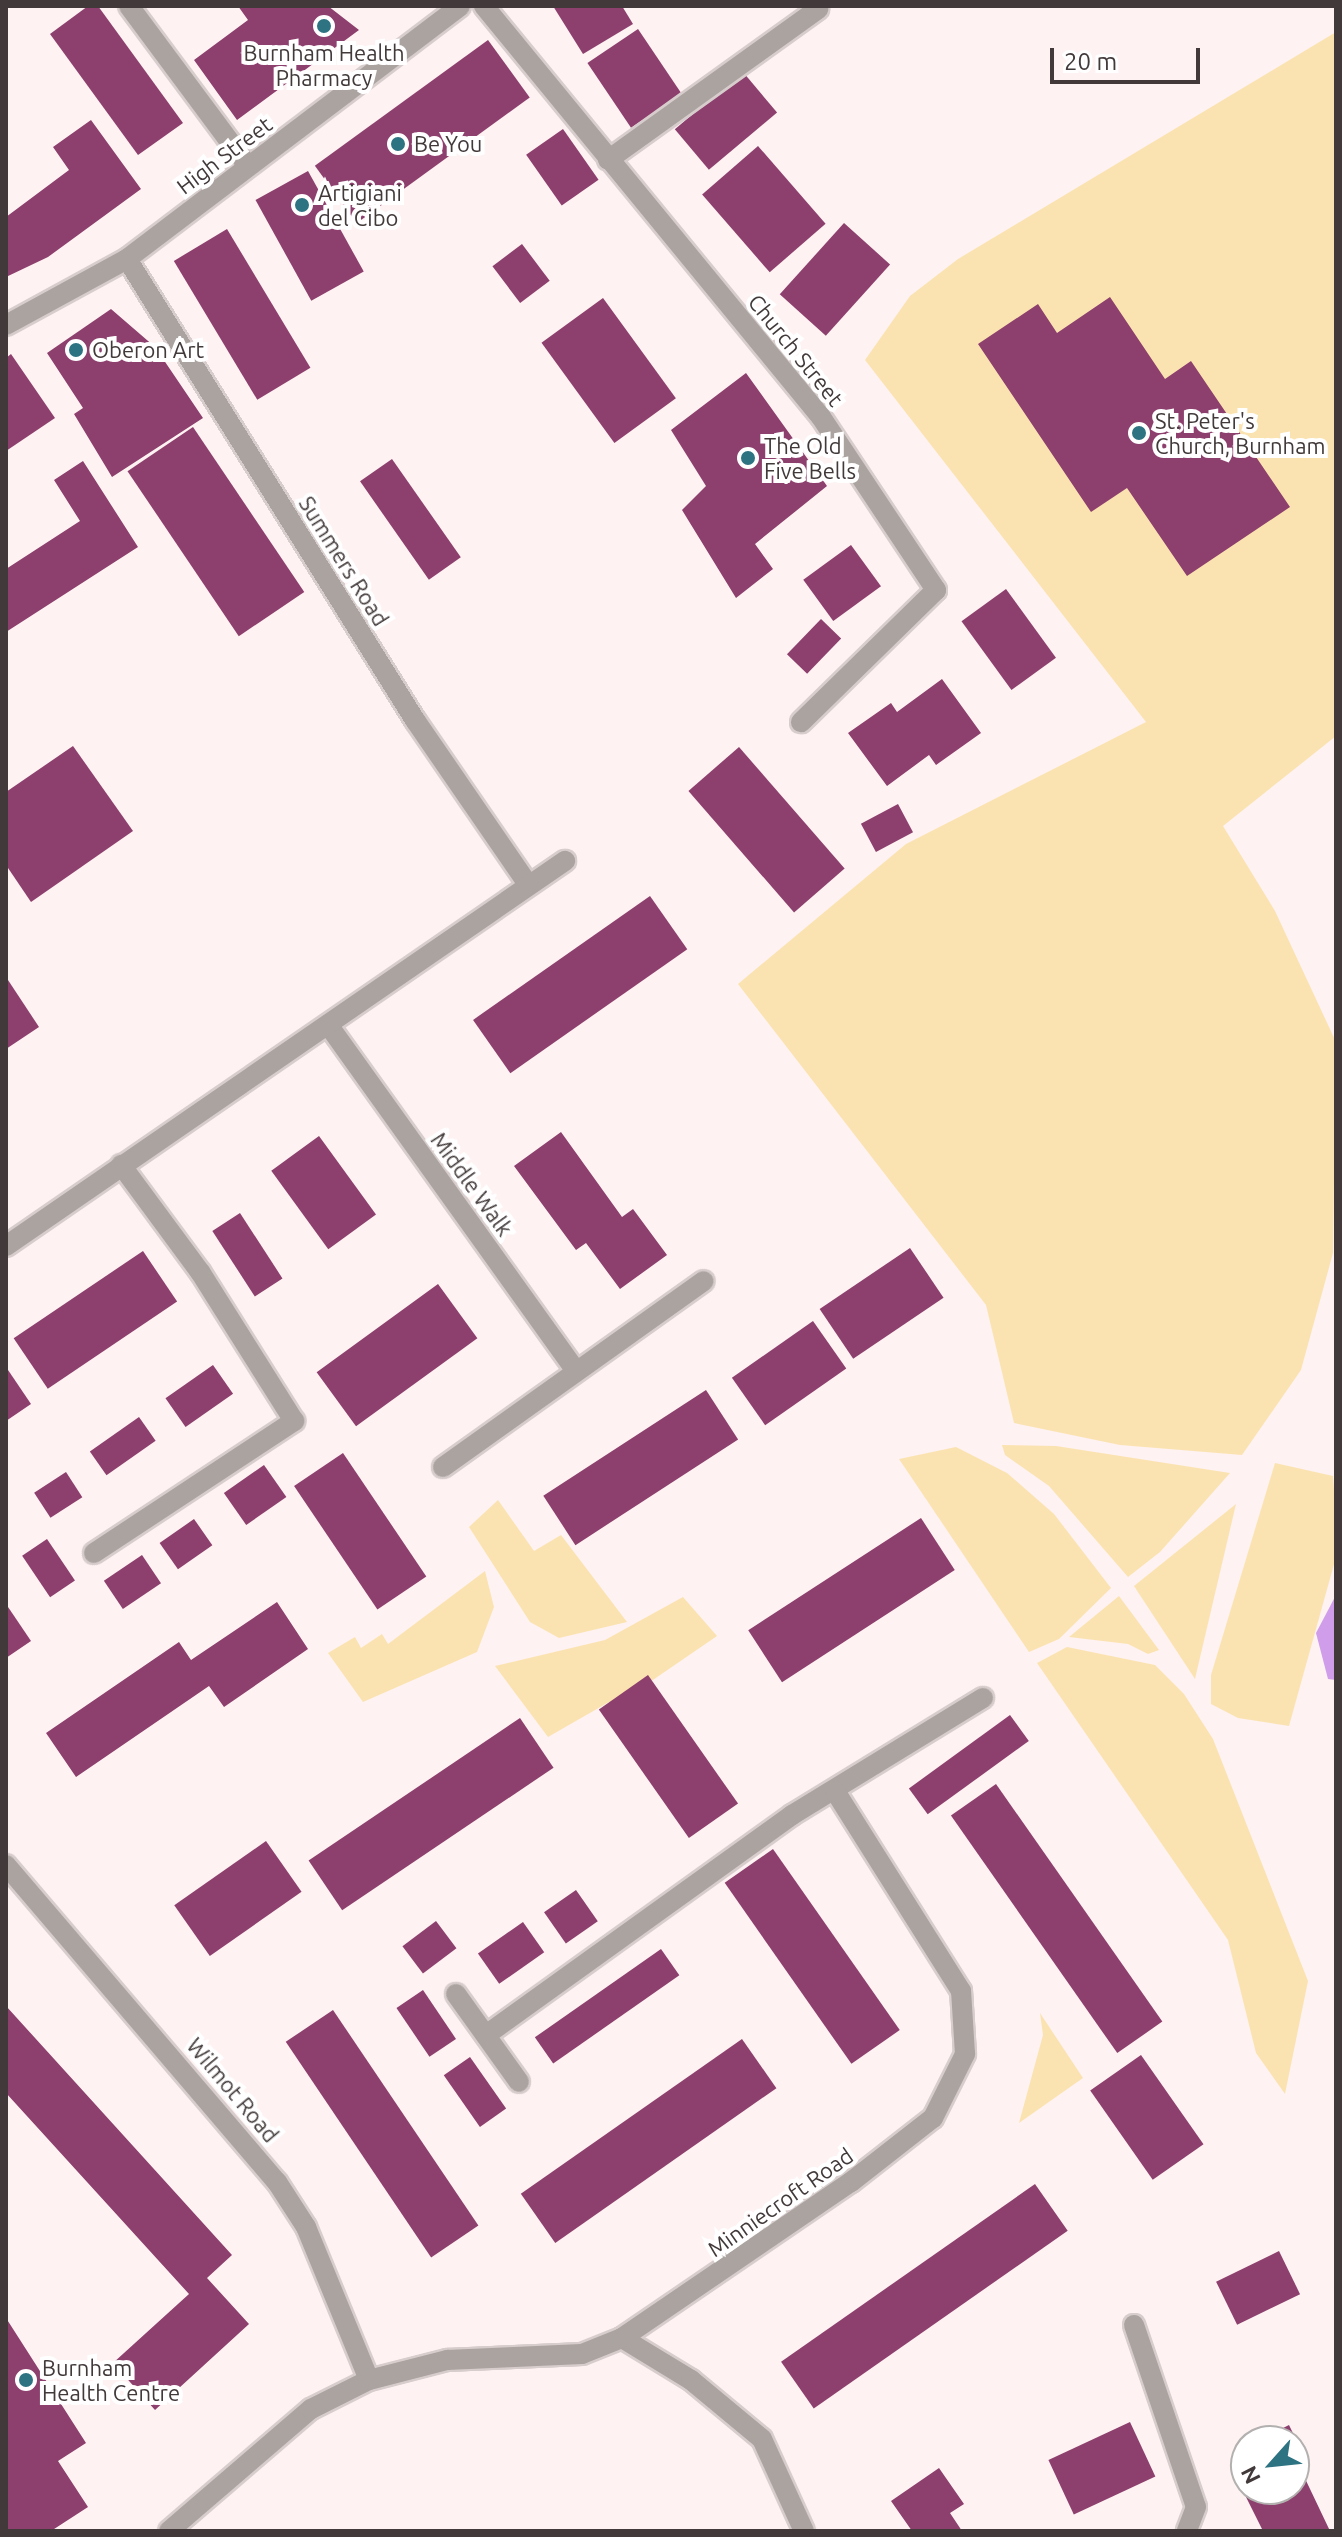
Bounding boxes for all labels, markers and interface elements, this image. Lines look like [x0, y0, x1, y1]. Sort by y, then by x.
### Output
marker: Burnham Health Pharmacy [315, 17, 333, 35]
scale bar [1054, 32, 1204, 82]
place label: Burnham Health Pharmacy [243, 39, 405, 90]
text: 20 m [1064, 48, 1117, 75]
street label: High Street [171, 111, 277, 199]
place label: Be You [414, 131, 482, 157]
marker: Be You [389, 135, 407, 153]
place label: Artigiani del Cibo [318, 179, 402, 230]
marker: Artigiani del Cibo [293, 196, 311, 214]
street label: Church Street [743, 289, 849, 411]
place label: Oberon Art [92, 337, 204, 363]
marker: Oberon Art [67, 341, 85, 359]
place label: St. Peter's Church, Burnham [1155, 407, 1325, 458]
marker: St. Peter's Church, Burnham [1130, 424, 1148, 442]
place label: The Old Five Bells [764, 432, 856, 484]
marker: The Old Five Bells [739, 449, 757, 467]
street label: Summers Road [294, 491, 394, 631]
street label: Middle Walk [426, 1127, 518, 1241]
street label: Wilmot Road [182, 2032, 284, 2148]
street label: Minniecroft Road [702, 2142, 858, 2262]
place label: Burnham Health Centre [42, 2354, 180, 2406]
marker: Burnham Health Centre [17, 2371, 35, 2389]
north arrow [1230, 2425, 1310, 2505]
text: N [1235, 2462, 1265, 2488]

